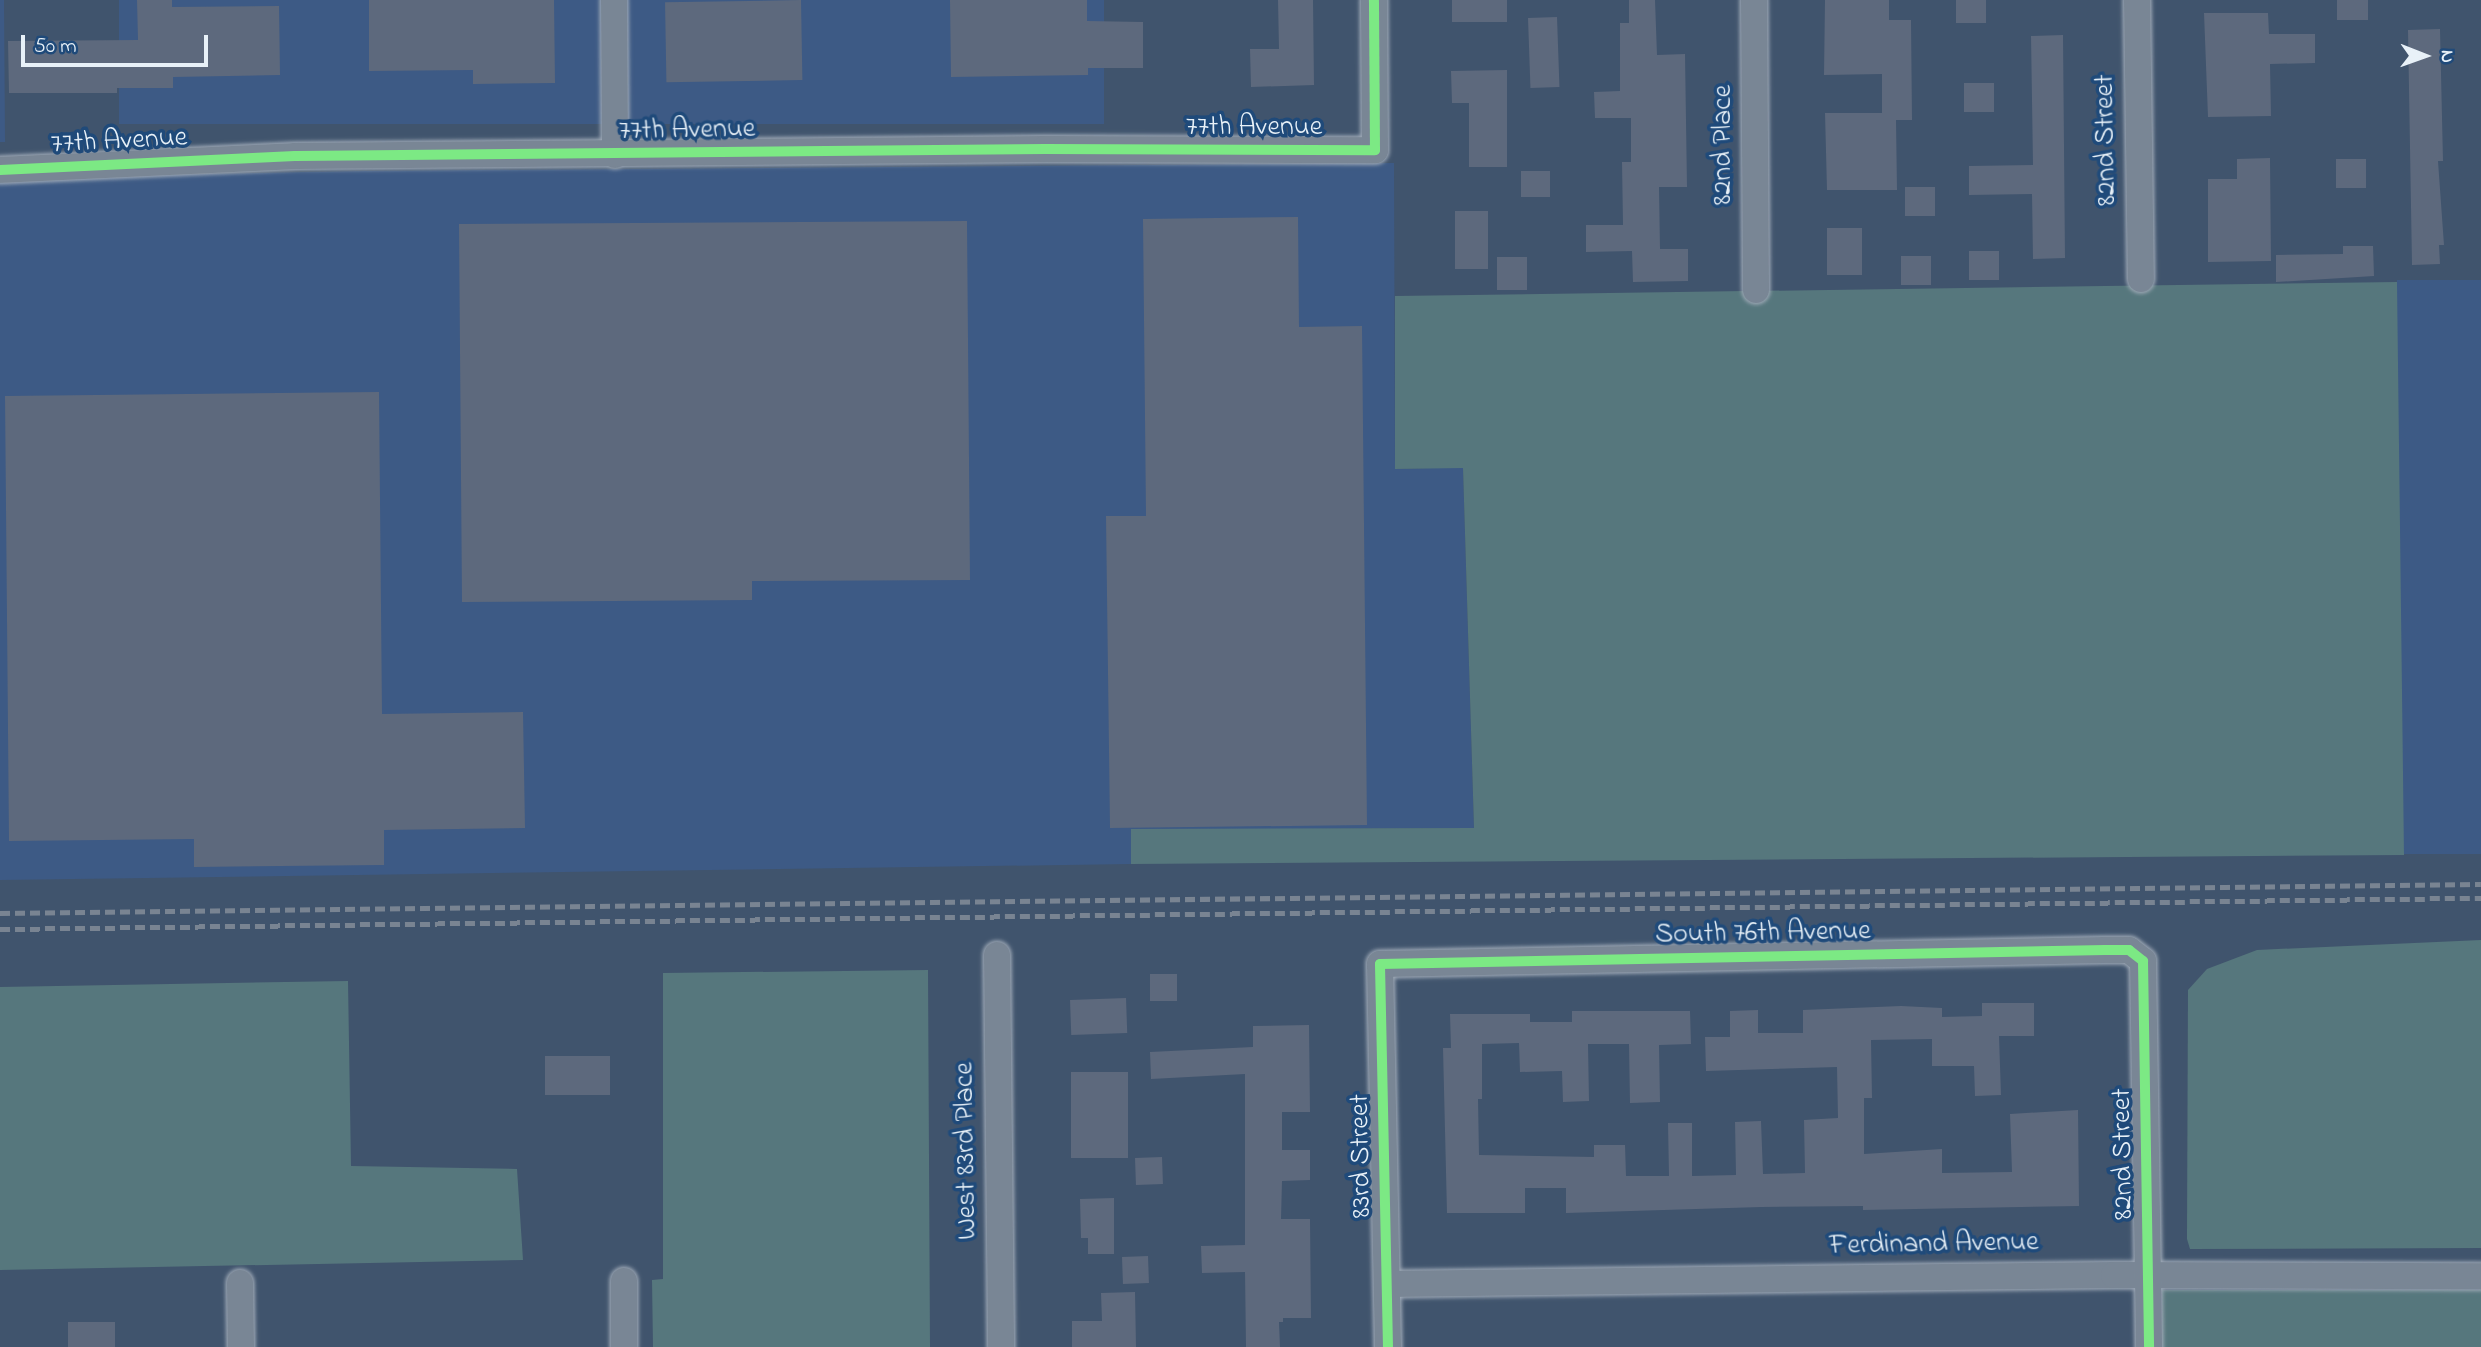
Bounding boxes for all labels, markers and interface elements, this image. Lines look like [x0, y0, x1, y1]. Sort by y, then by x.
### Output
scale bar [24, 21, 212, 65]
north arrow [2390, 21, 2460, 91]
text: 50 m [34, 32, 77, 62]
text: N [2433, 50, 2460, 63]
street label: 82nd Street [2089, 74, 2125, 206]
street label: 82nd Place [1707, 85, 1741, 205]
street label: 77th Avenue [1186, 111, 1322, 145]
street label: 77th Avenue [618, 113, 756, 149]
street label: 77th Avenue [50, 122, 188, 162]
street label: South 76th Avenue [1655, 915, 1871, 953]
street label: West 83rd Place [949, 1062, 985, 1240]
street label: 82nd Street [2106, 1088, 2142, 1220]
street label: 83rd Street [1344, 1094, 1380, 1218]
street label: Ferdinand Avenue [1829, 1226, 2039, 1264]

